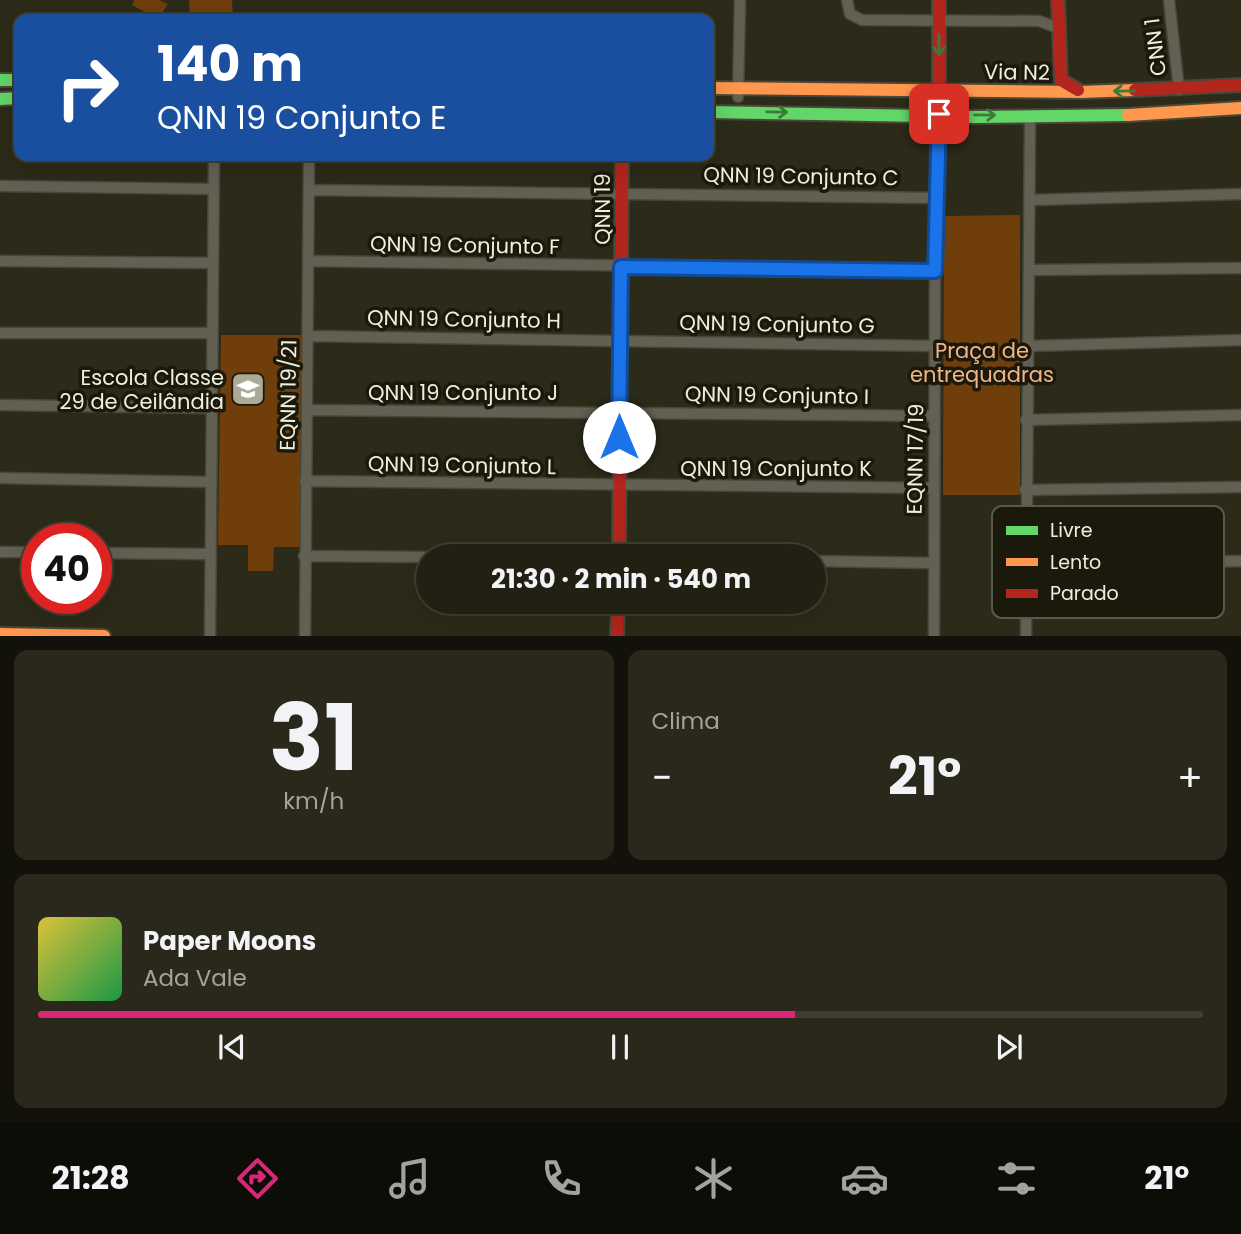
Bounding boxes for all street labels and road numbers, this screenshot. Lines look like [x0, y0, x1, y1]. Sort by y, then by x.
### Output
street label: CNN 1 [1137, 16, 1173, 78]
street label: Via N2 [984, 57, 1050, 87]
street label: QNN 19 Conjunto C [703, 160, 899, 192]
street label: QNN 19 [588, 173, 617, 245]
street label: QNN 19 Conjunto F [370, 229, 560, 261]
street label: QNN 19 Conjunto H [367, 303, 561, 335]
street label: QNN 19 Conjunto G [679, 308, 875, 340]
street label: EQNN 19/21 [273, 339, 303, 451]
street label: QNN 19 Conjunto J [368, 378, 558, 407]
street label: QNN 19 Conjunto I [685, 379, 869, 411]
street label: EQNN 17/19 [900, 403, 930, 515]
street label: QNN 19 Conjunto L [368, 449, 556, 481]
street label: QNN 19 Conjunto K [680, 454, 872, 483]

